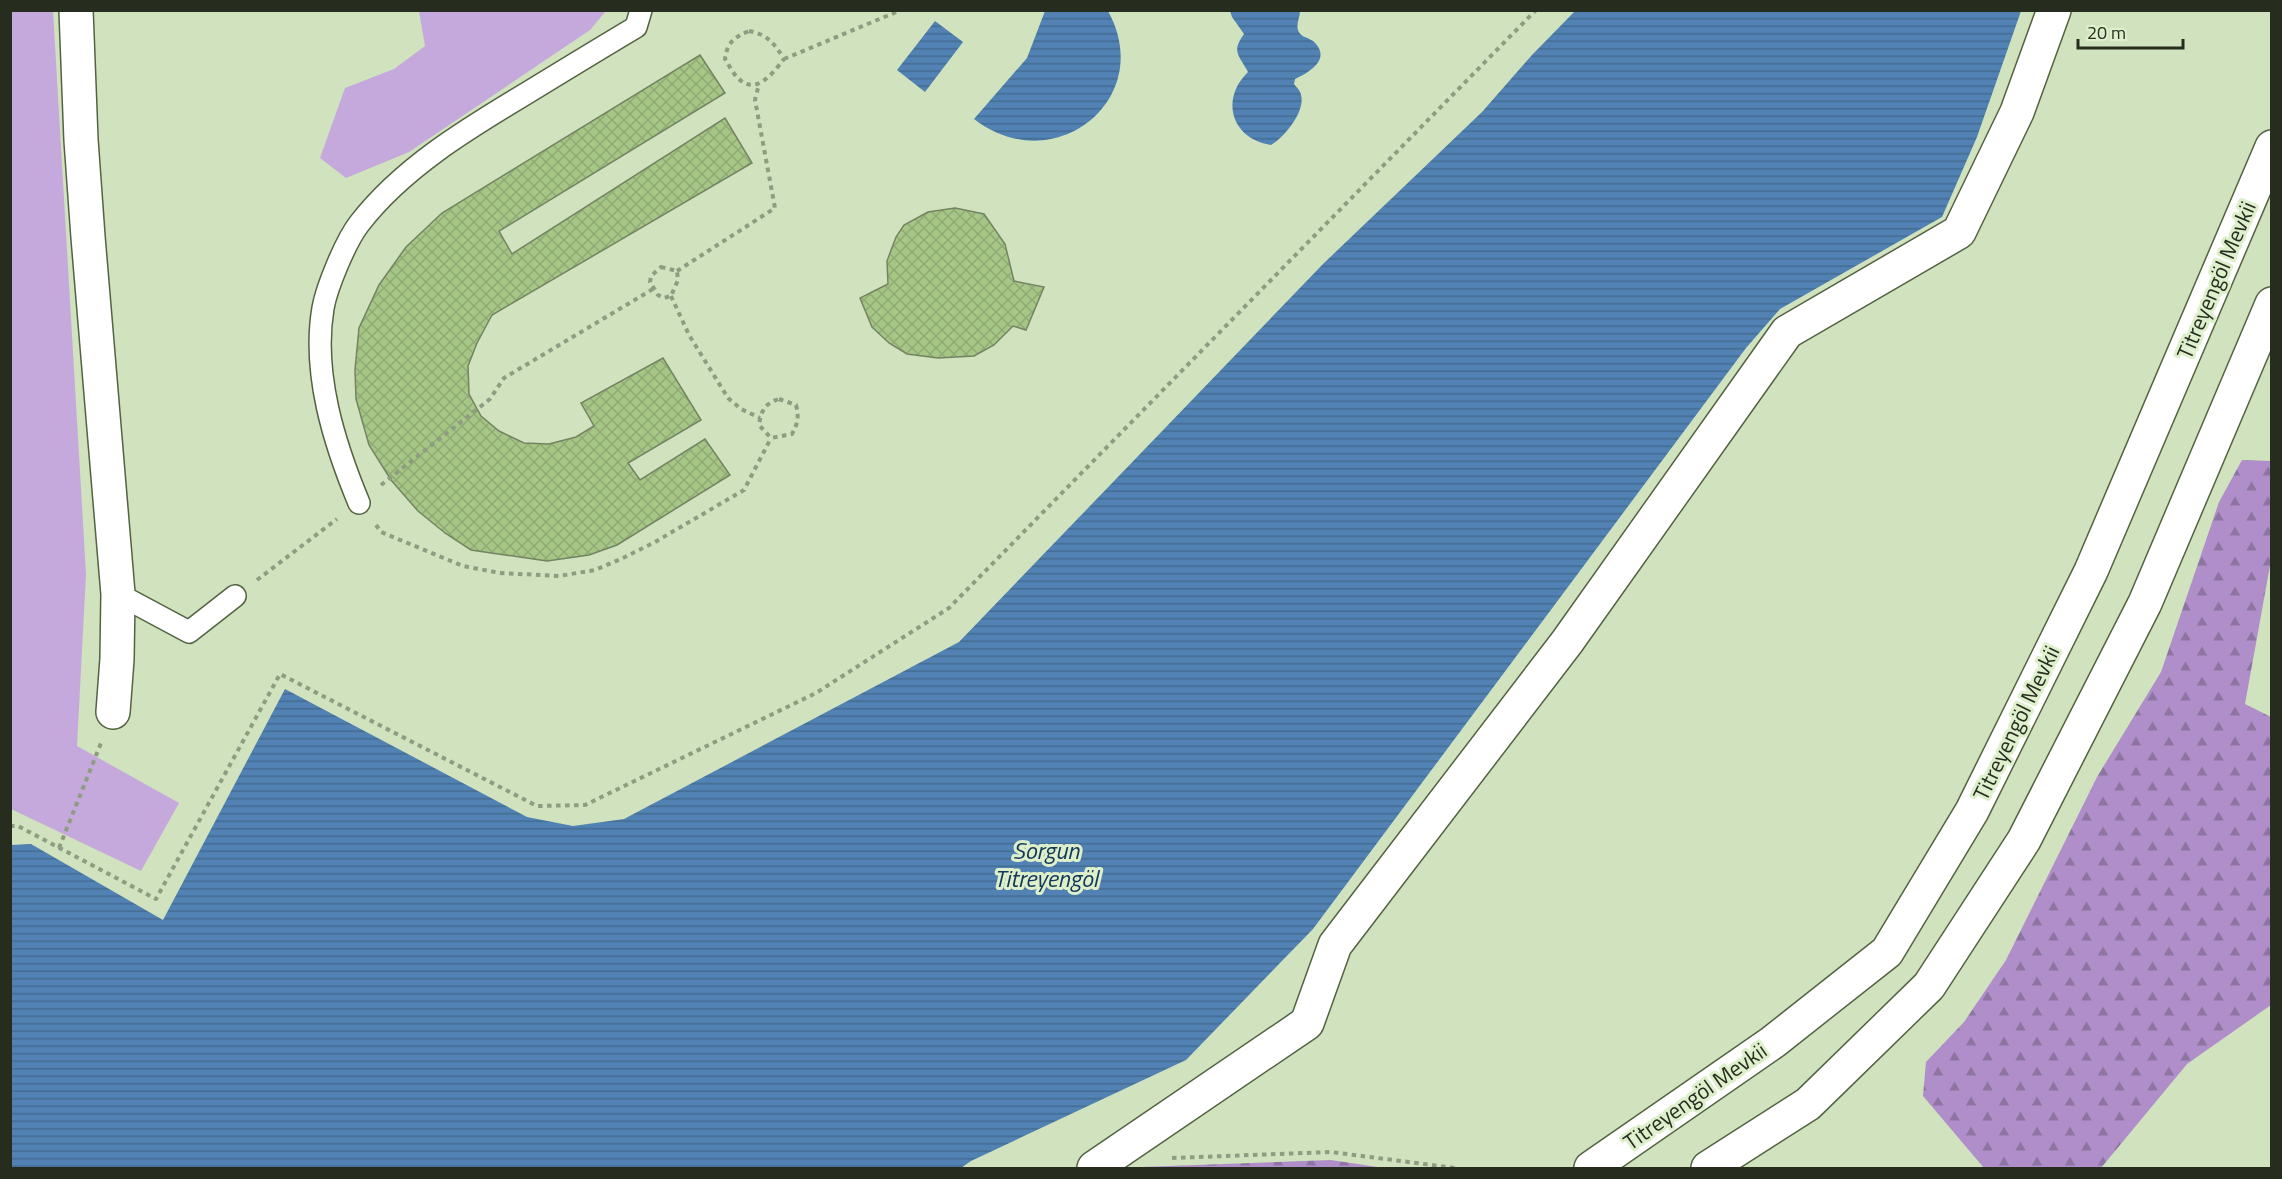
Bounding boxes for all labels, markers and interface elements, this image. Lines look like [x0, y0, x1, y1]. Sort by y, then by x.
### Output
scale bar [2078, 12, 2183, 50]
text: 20 m [2087, 19, 2126, 46]
street label: Titreyengöl Mevkii [2167, 196, 2265, 364]
street label: Titreyengöl Mevkii [1964, 640, 2068, 806]
water label: Sorgun Titreyengöl [994, 832, 1101, 896]
street label: Titreyengöl Mevkii [1616, 1034, 1774, 1158]

